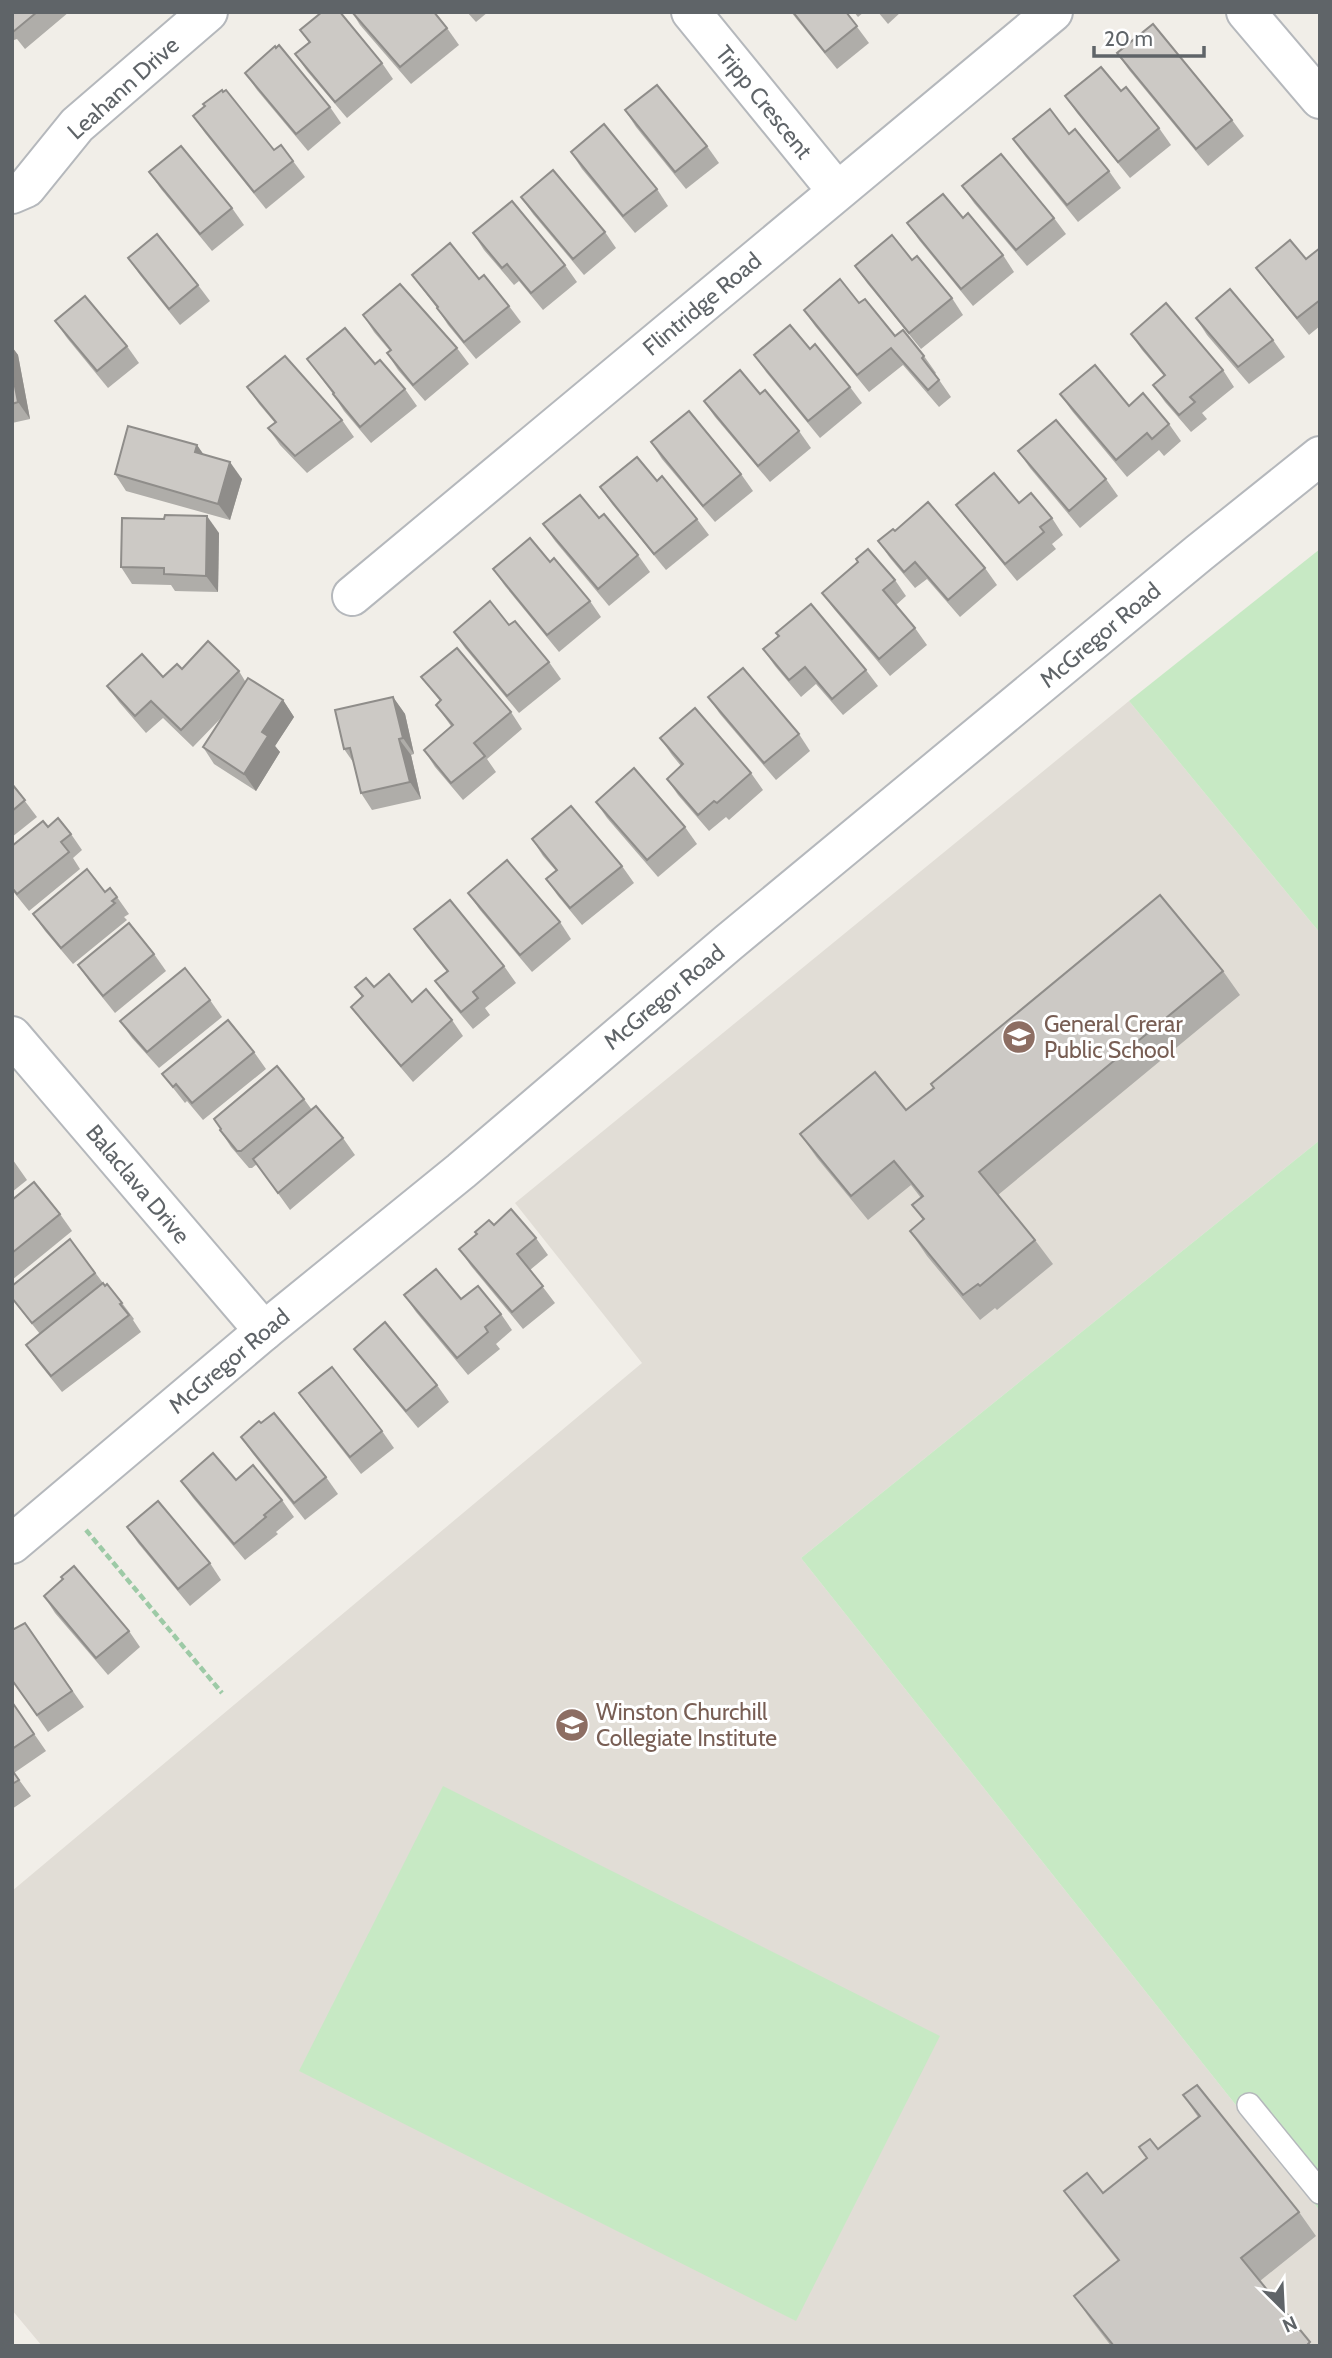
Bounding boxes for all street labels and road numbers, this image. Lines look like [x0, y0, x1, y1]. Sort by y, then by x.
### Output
street label: Leahann Drive [62, 31, 185, 145]
street label: Tripp Crescent [710, 40, 818, 165]
street label: Flintridge Road [637, 246, 767, 362]
street label: McGregor Road [1034, 576, 1166, 694]
street label: McGregor Road [598, 938, 730, 1056]
street label: Balaclava Drive [80, 1119, 196, 1249]
street label: McGregor Road [163, 1302, 295, 1420]

